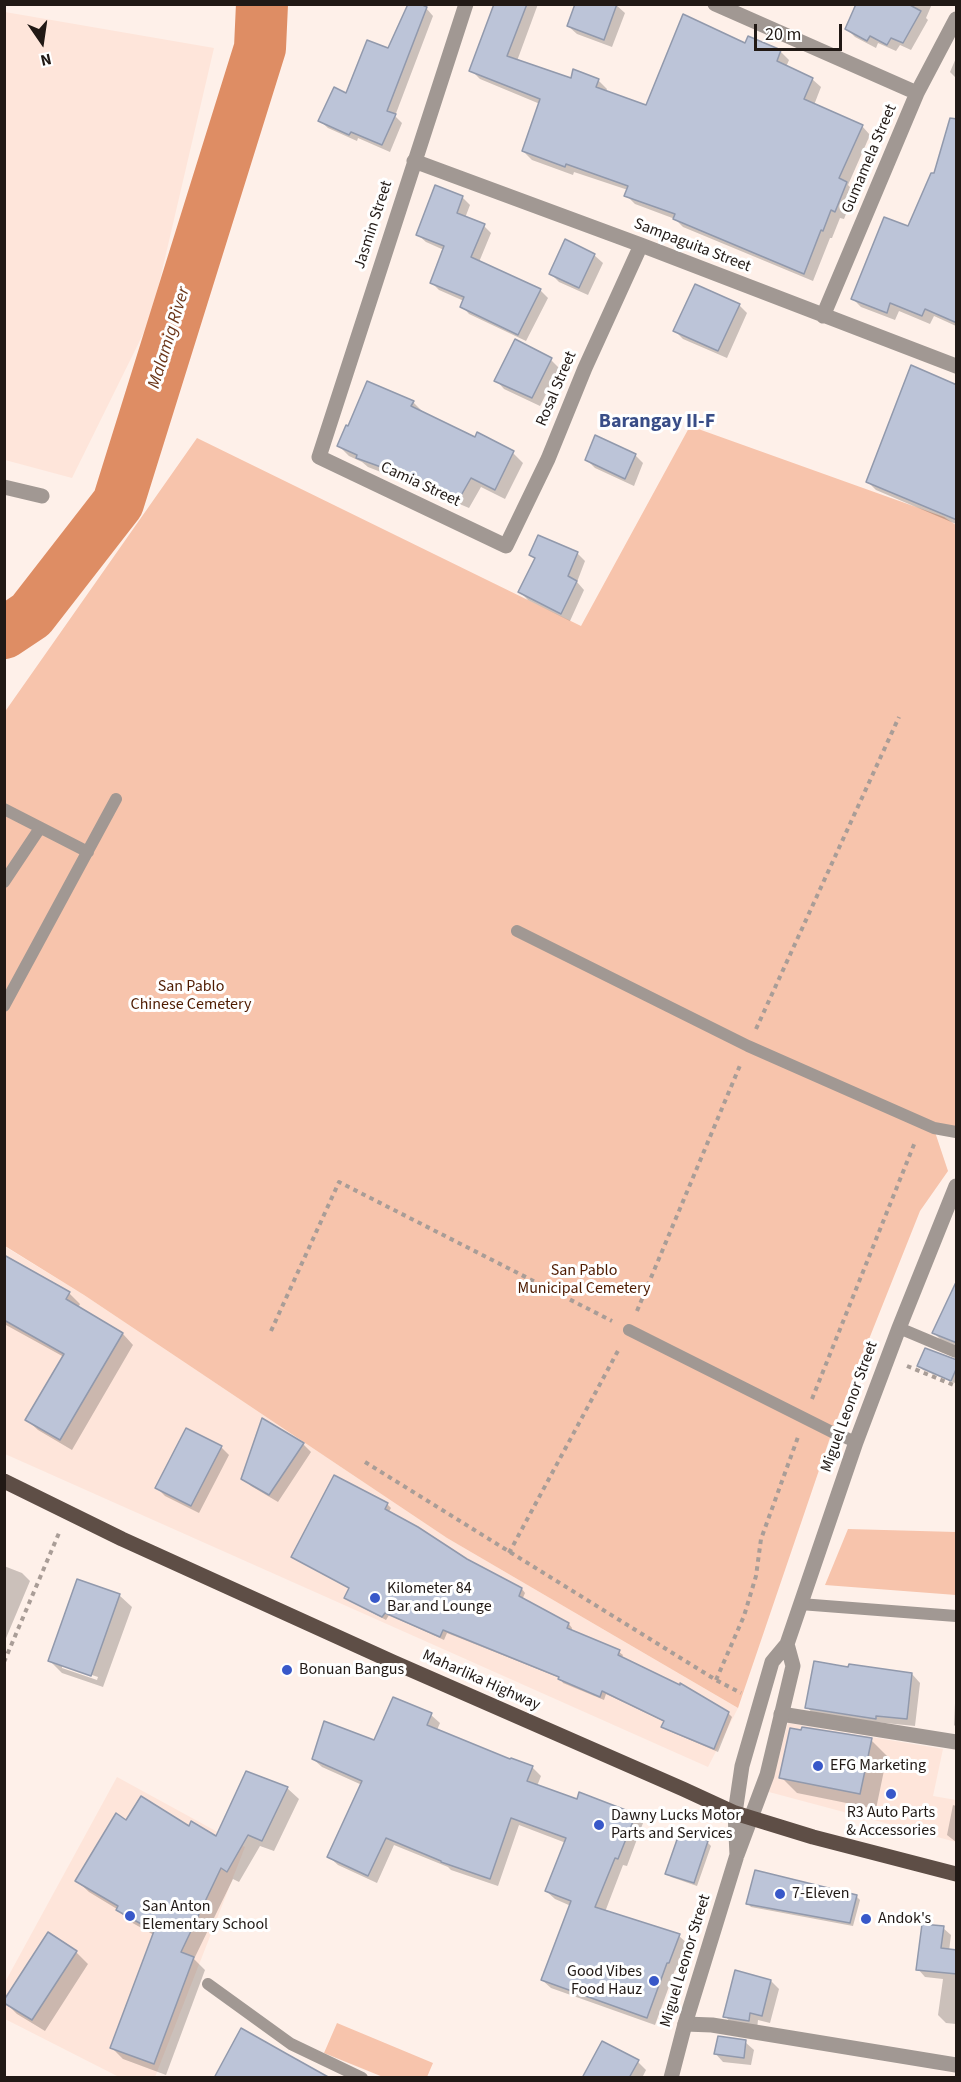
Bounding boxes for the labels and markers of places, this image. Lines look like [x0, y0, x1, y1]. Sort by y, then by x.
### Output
place label: Kilometer 84 Bar and Lounge [387, 1579, 492, 1617]
marker: Kilometer 84 Bar and Lounge [368, 1591, 382, 1605]
place label: Bonuan Bangus [299, 1660, 404, 1680]
marker: Bonuan Bangus [280, 1663, 294, 1677]
place label: EFG Marketing [830, 1756, 926, 1776]
marker: EFG Marketing [811, 1759, 825, 1773]
marker: R3 Auto Parts & Accessories [884, 1787, 898, 1801]
place label: R3 Auto Parts & Accessories [846, 1803, 936, 1841]
place label: Dawny Lucks Motor Parts and Services [611, 1806, 741, 1844]
marker: Dawny Lucks Motor Parts and Services [592, 1818, 606, 1832]
place label: 7-Eleven [792, 1884, 850, 1904]
marker: 7-Eleven [773, 1887, 787, 1901]
place label: San Anton Elementary School [142, 1897, 268, 1935]
marker: San Anton Elementary School [123, 1909, 137, 1923]
place label: Andok's [878, 1909, 931, 1929]
marker: Andok's [859, 1912, 873, 1926]
place label: Good Vibes Food Hauz [567, 1962, 642, 2000]
marker: Good Vibes Food Hauz [647, 1974, 661, 1988]

